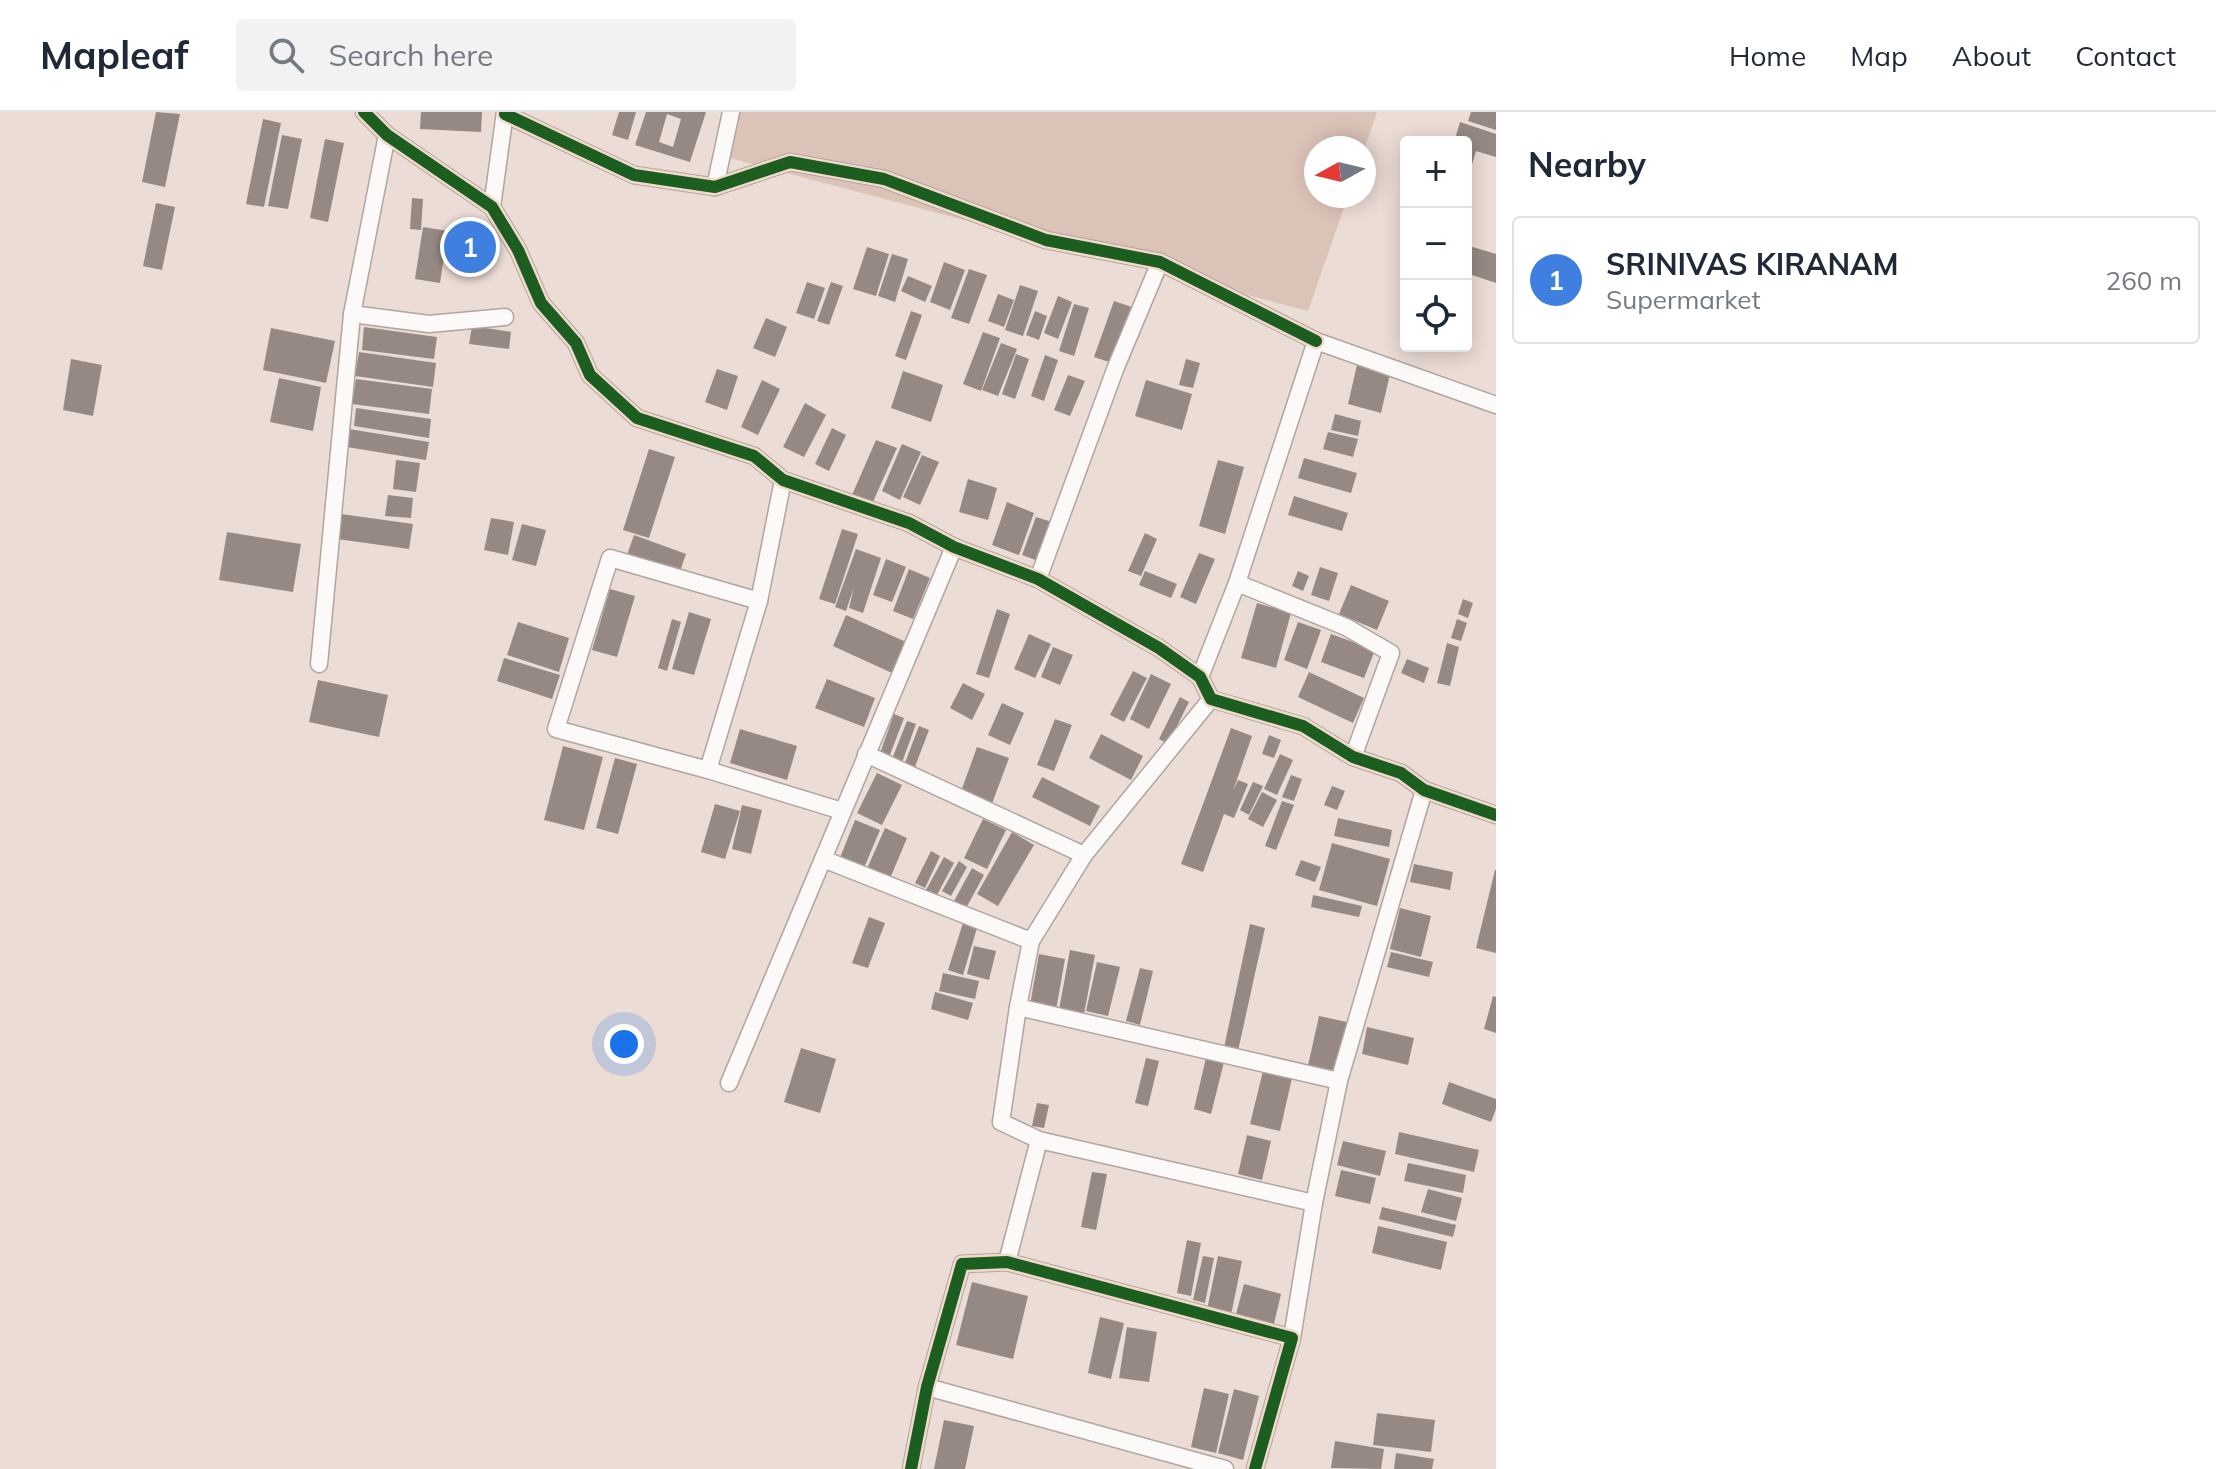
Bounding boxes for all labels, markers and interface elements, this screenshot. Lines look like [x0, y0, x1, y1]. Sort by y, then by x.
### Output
search box [236, 19, 796, 91]
text: Mapleaf [40, 31, 188, 79]
icon: search [264, 33, 308, 77]
text: Search here [328, 36, 493, 74]
text: Home [1729, 38, 1806, 73]
text: Map [1850, 38, 1908, 73]
text: About [1952, 38, 2031, 73]
text: Contact [2075, 38, 2176, 73]
north arrow [1304, 136, 1376, 208]
map controls [1400, 136, 1472, 352]
button: + [1400, 136, 1472, 208]
text: Nearby [1528, 143, 1646, 186]
button: − [1400, 208, 1472, 280]
pin: 1 [444, 217, 496, 277]
text: SRINIVAS KIRANAM [1606, 245, 1899, 283]
text: 1 [1548, 264, 1564, 297]
text: 260 m [2106, 264, 2182, 297]
button: locate [1400, 280, 1472, 352]
text: Supermarket [1606, 283, 1761, 316]
your location [604, 1024, 644, 1064]

